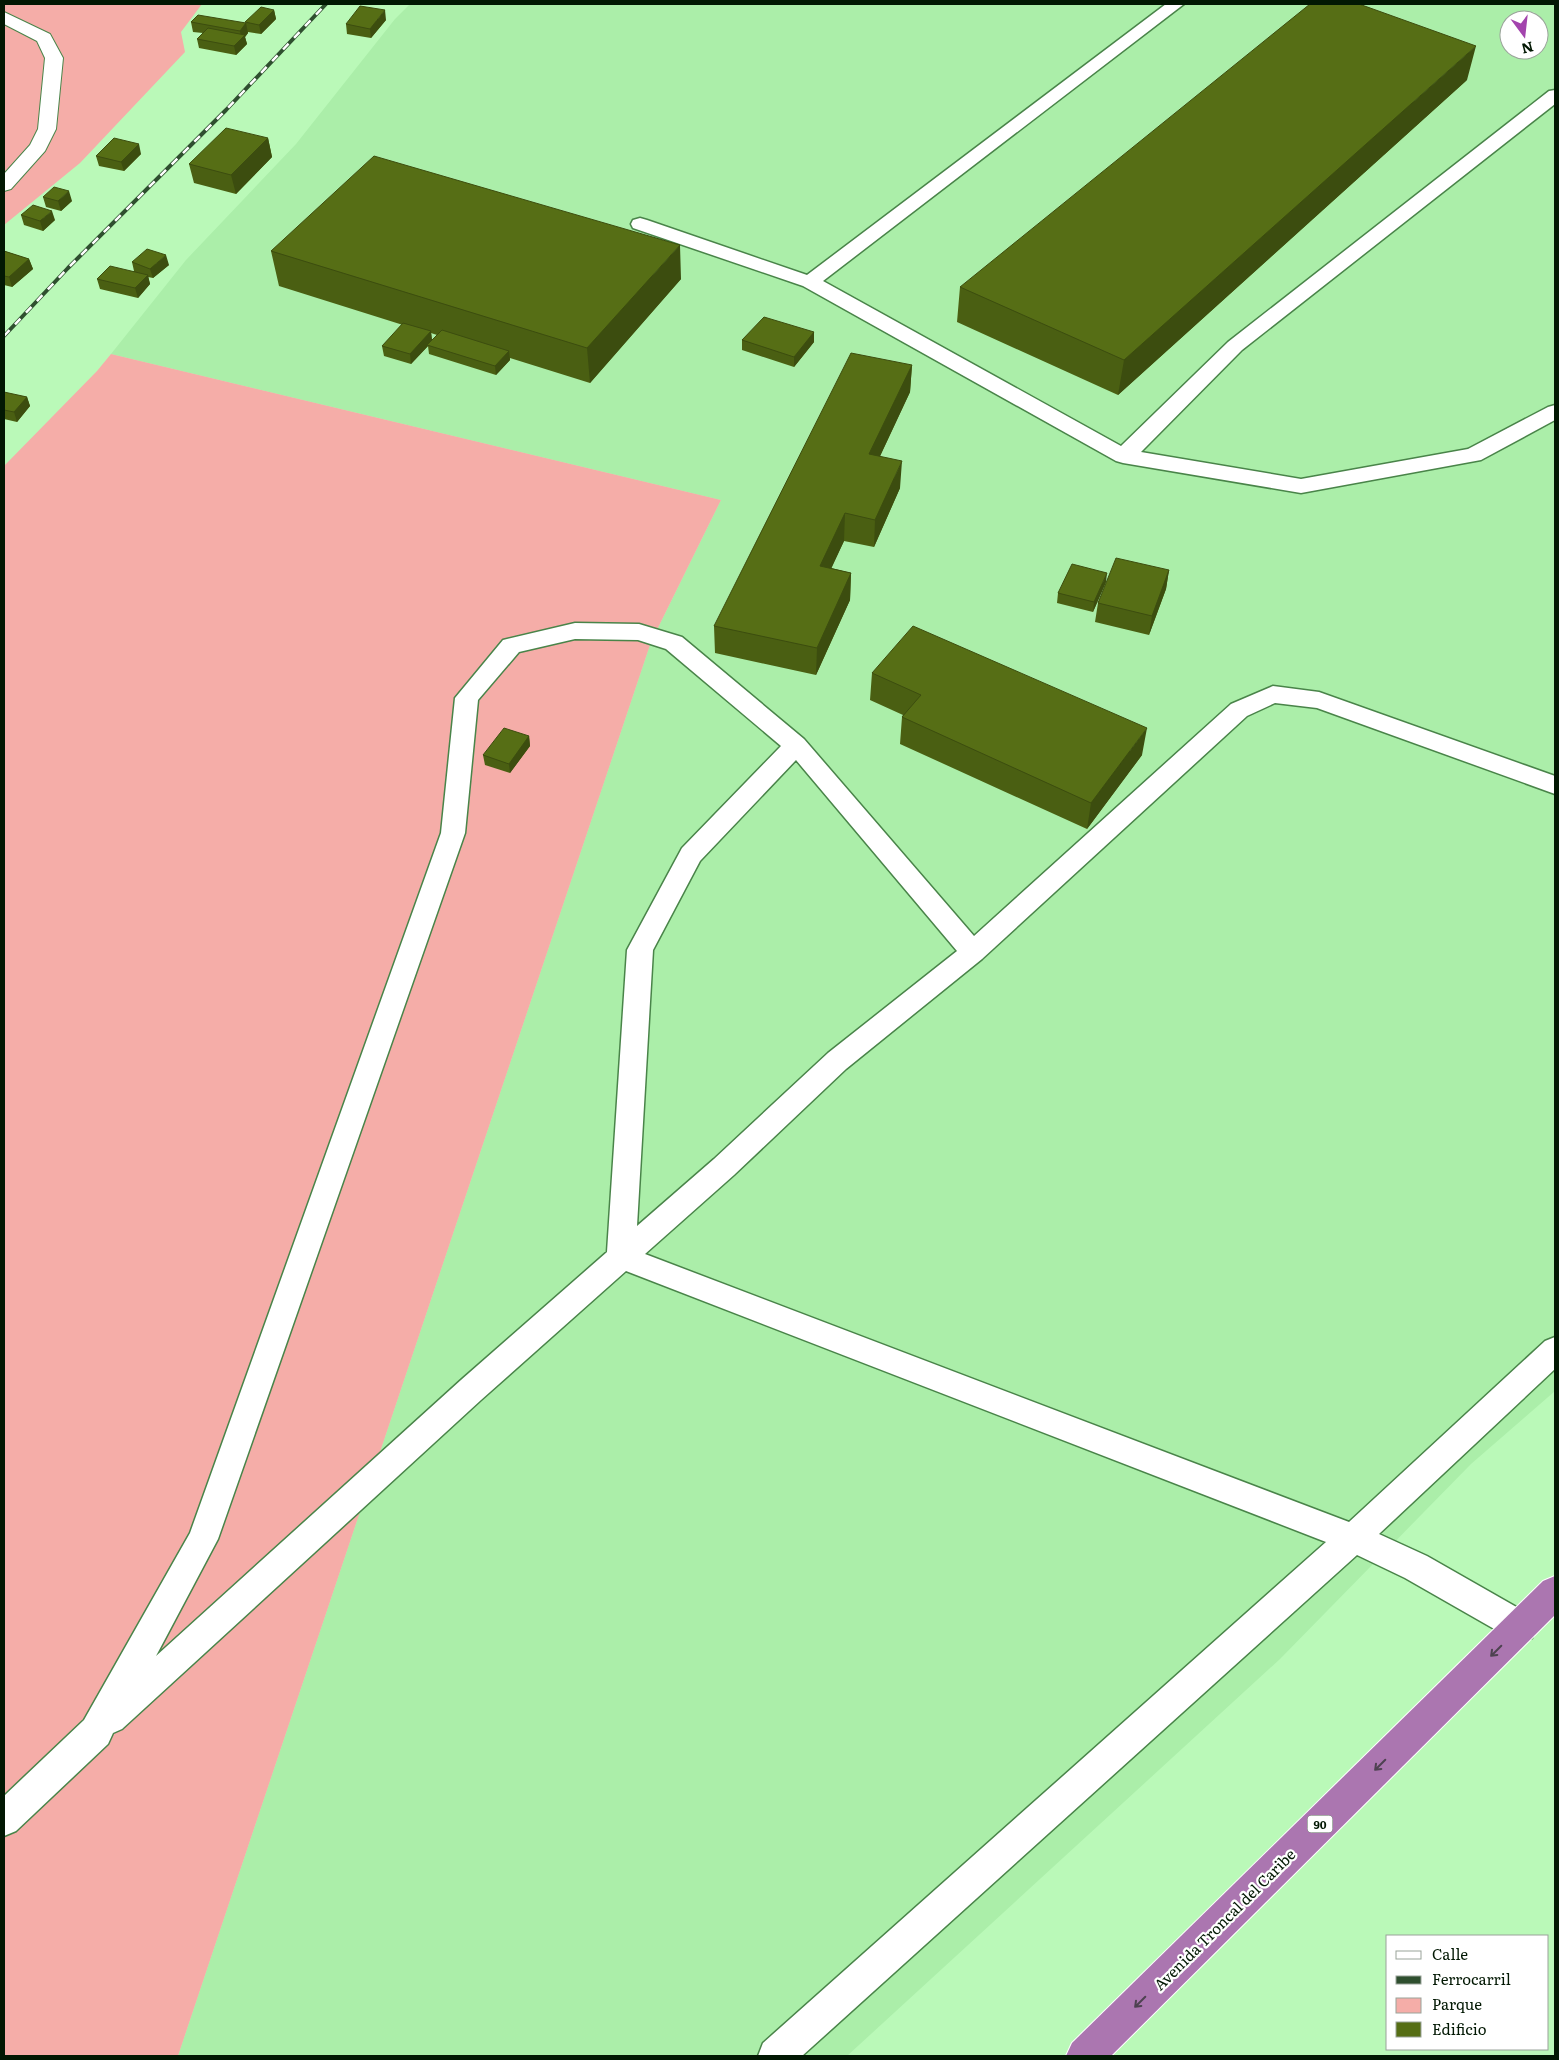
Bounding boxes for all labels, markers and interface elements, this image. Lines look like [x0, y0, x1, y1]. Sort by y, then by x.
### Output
north arrow [1499, 10, 1549, 60]
text: N [1519, 37, 1536, 60]
one-way arrow [1489, 1645, 1502, 1657]
one-way arrow [1374, 1759, 1386, 1771]
road number: 90 [1308, 1816, 1332, 1832]
street label: Avenida Troncal del Caribe [1148, 1843, 1300, 1995]
legend [1386, 1935, 1549, 2050]
text: Calle [1432, 1942, 1468, 1965]
text: Ferrocarril [1432, 1967, 1511, 1990]
text: Parque [1432, 1992, 1482, 2015]
one-way arrow [1133, 1996, 1146, 2008]
text: Edificio [1432, 2017, 1487, 2040]

